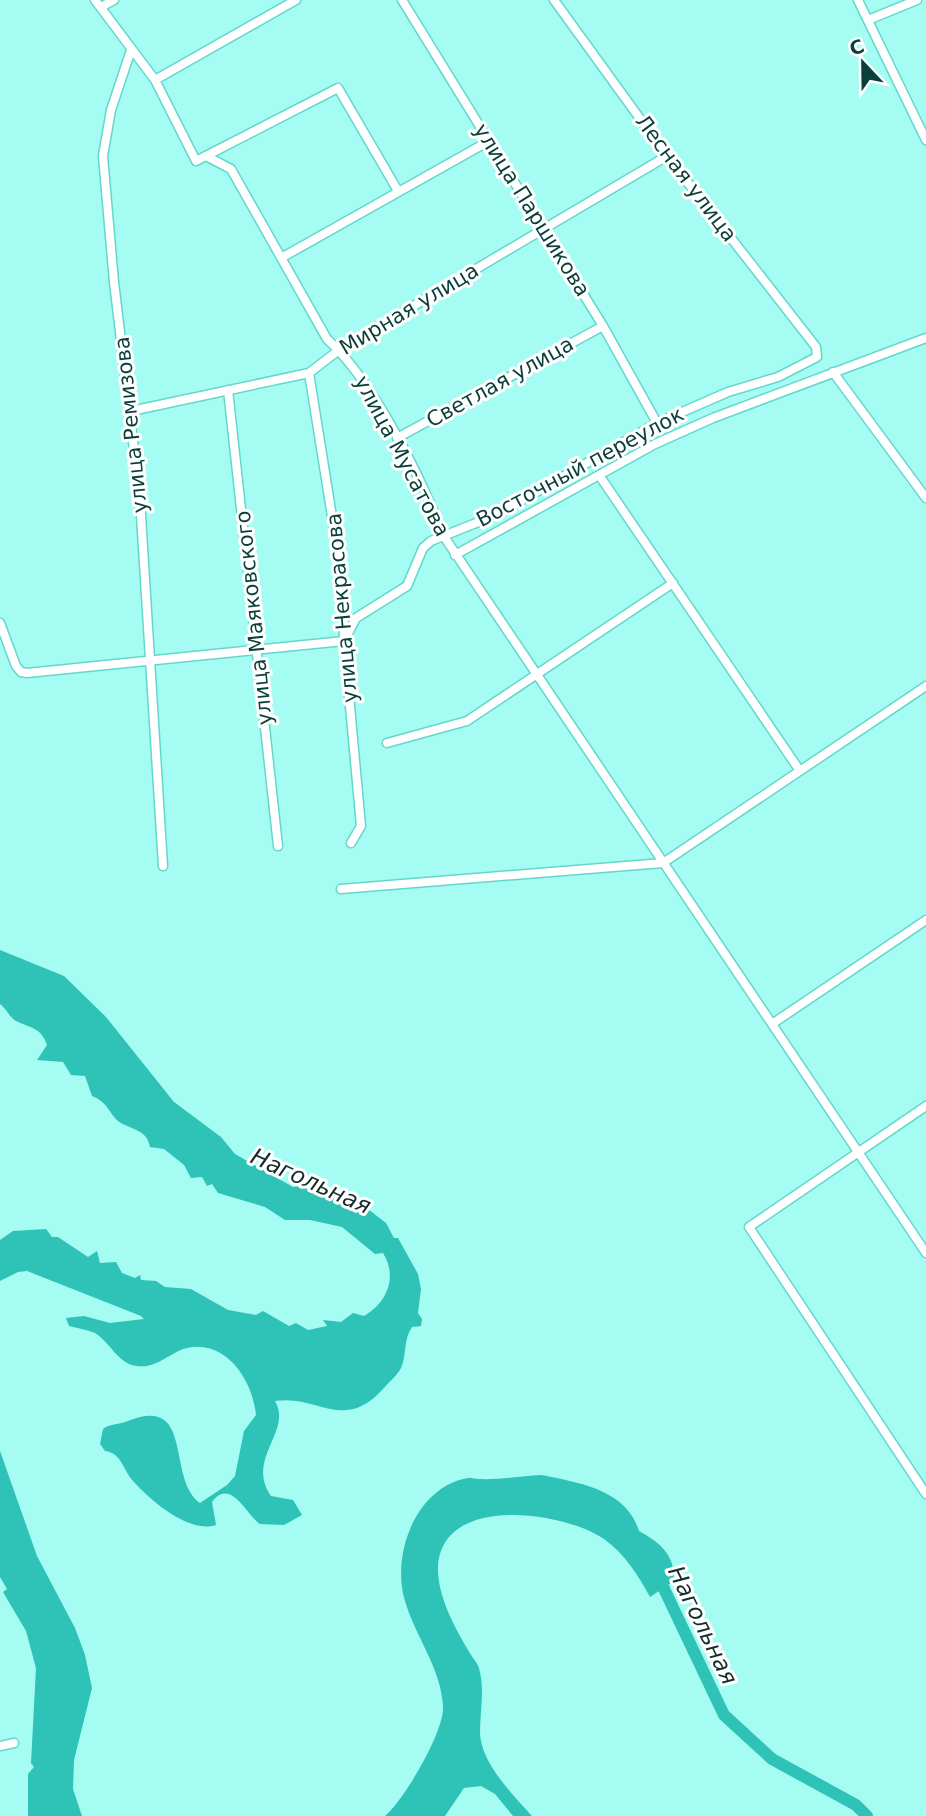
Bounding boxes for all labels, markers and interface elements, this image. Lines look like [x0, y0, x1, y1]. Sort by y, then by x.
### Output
north arrow [828, 28, 898, 98]
text: С [846, 34, 867, 60]
street label: Лесная улица [630, 110, 742, 246]
street label: улица Паршикова [469, 119, 595, 301]
street label: Мирная улица [335, 258, 483, 360]
street label: Светлая улица [422, 332, 578, 432]
street label: улица Ремизова [110, 335, 152, 515]
street label: улица Мусатова [349, 372, 455, 540]
street label: Восточный переулок [472, 402, 688, 532]
street label: улица Маяковского [231, 509, 277, 727]
street label: улица Некрасова [322, 512, 362, 704]
water label: Нагольная [247, 1143, 375, 1219]
water label: Нагольная [663, 1561, 743, 1689]

